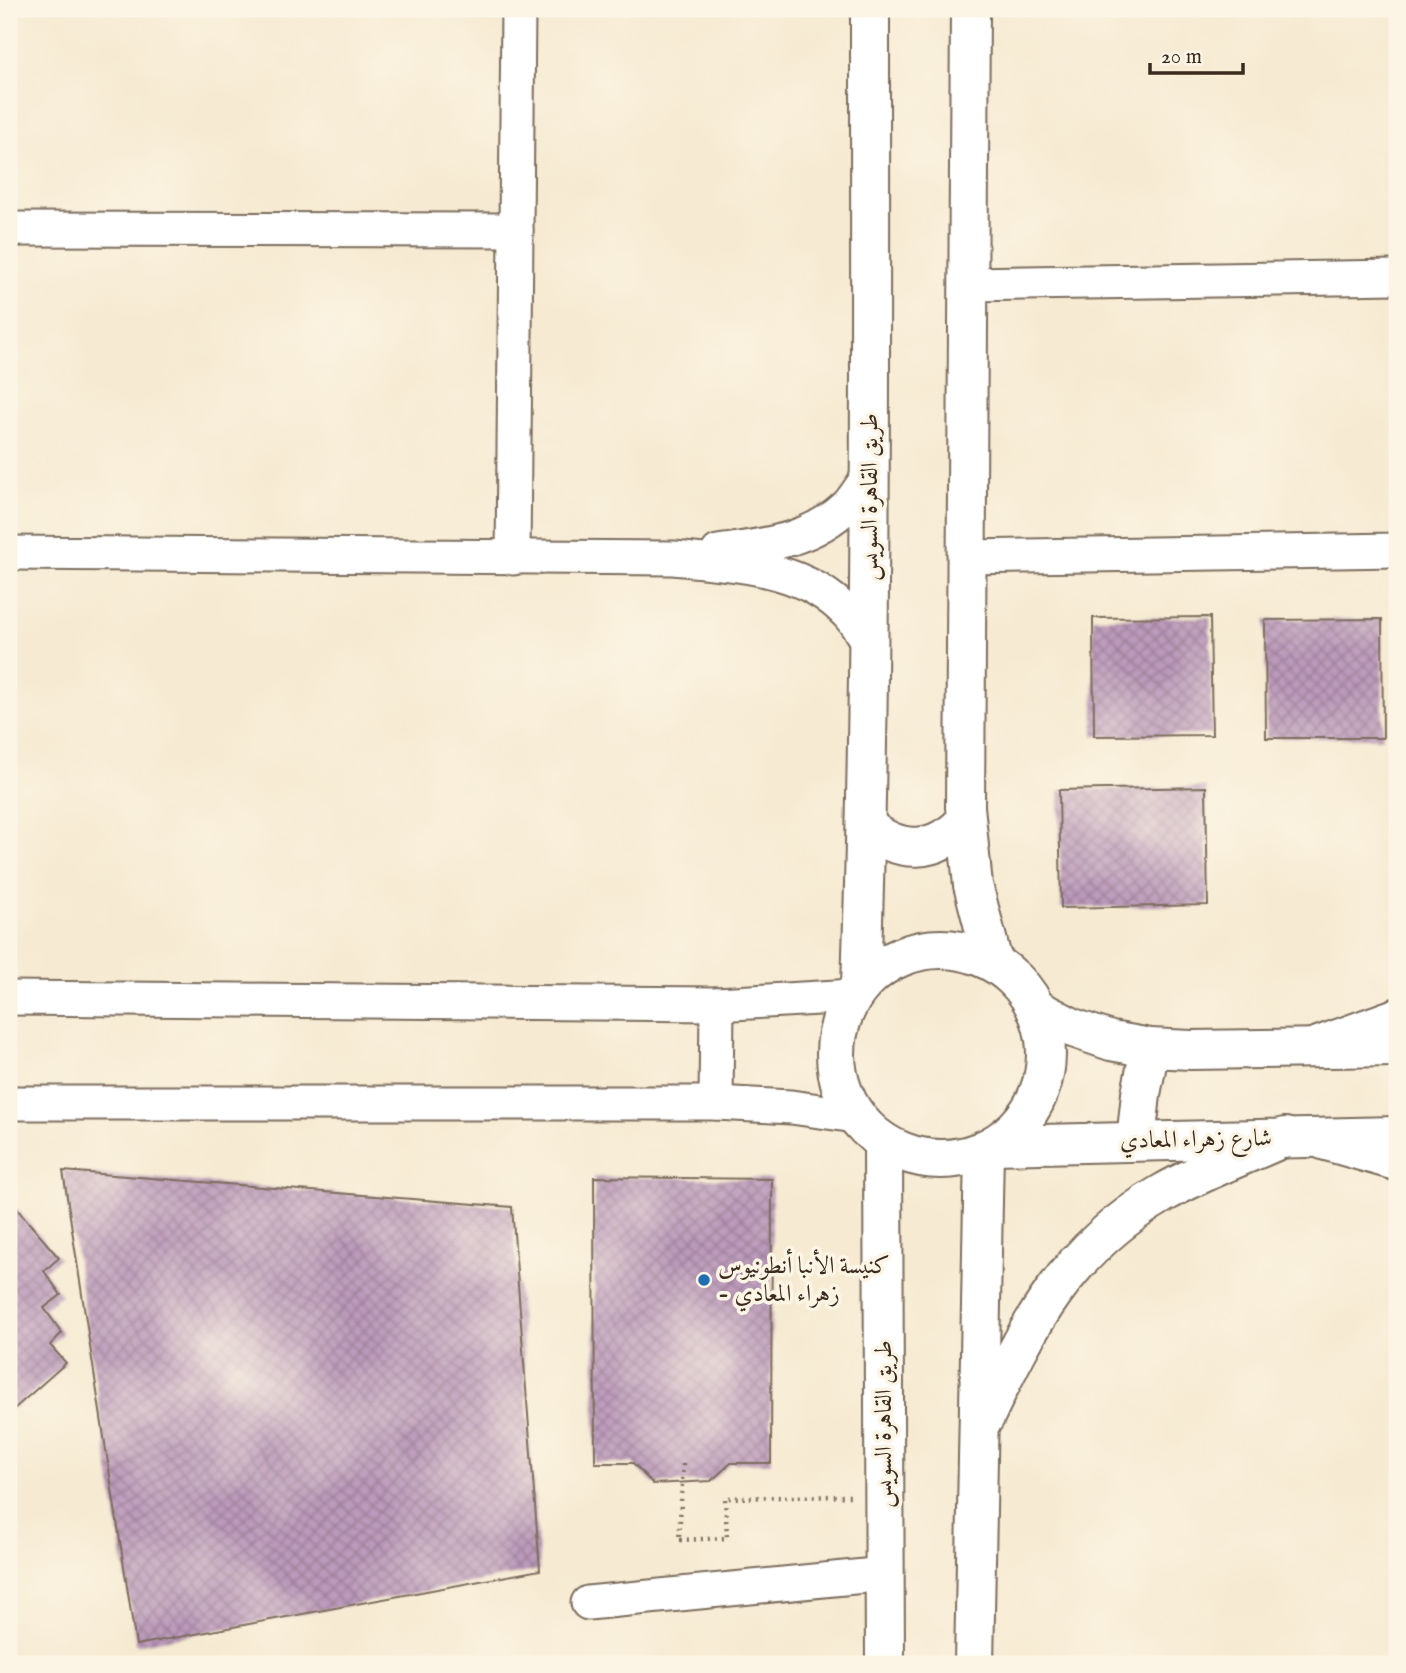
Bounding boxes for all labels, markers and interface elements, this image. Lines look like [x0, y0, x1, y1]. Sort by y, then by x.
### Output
scale bar [1150, 32, 1243, 76]
text: 20 m [1161, 44, 1202, 71]
street label: طريق القاهرة السويس [855, 413, 886, 581]
street label: شارع زهراء المعادي [1120, 1123, 1272, 1160]
place label: كنيسة الأنبا أنطونيوس - زهراء المعادي [718, 1248, 890, 1312]
marker: كنيسة الأنبا أنطونيوس - زهراء المعادي [696, 1272, 712, 1288]
street label: طريق القاهرة السويس [869, 1340, 900, 1508]

